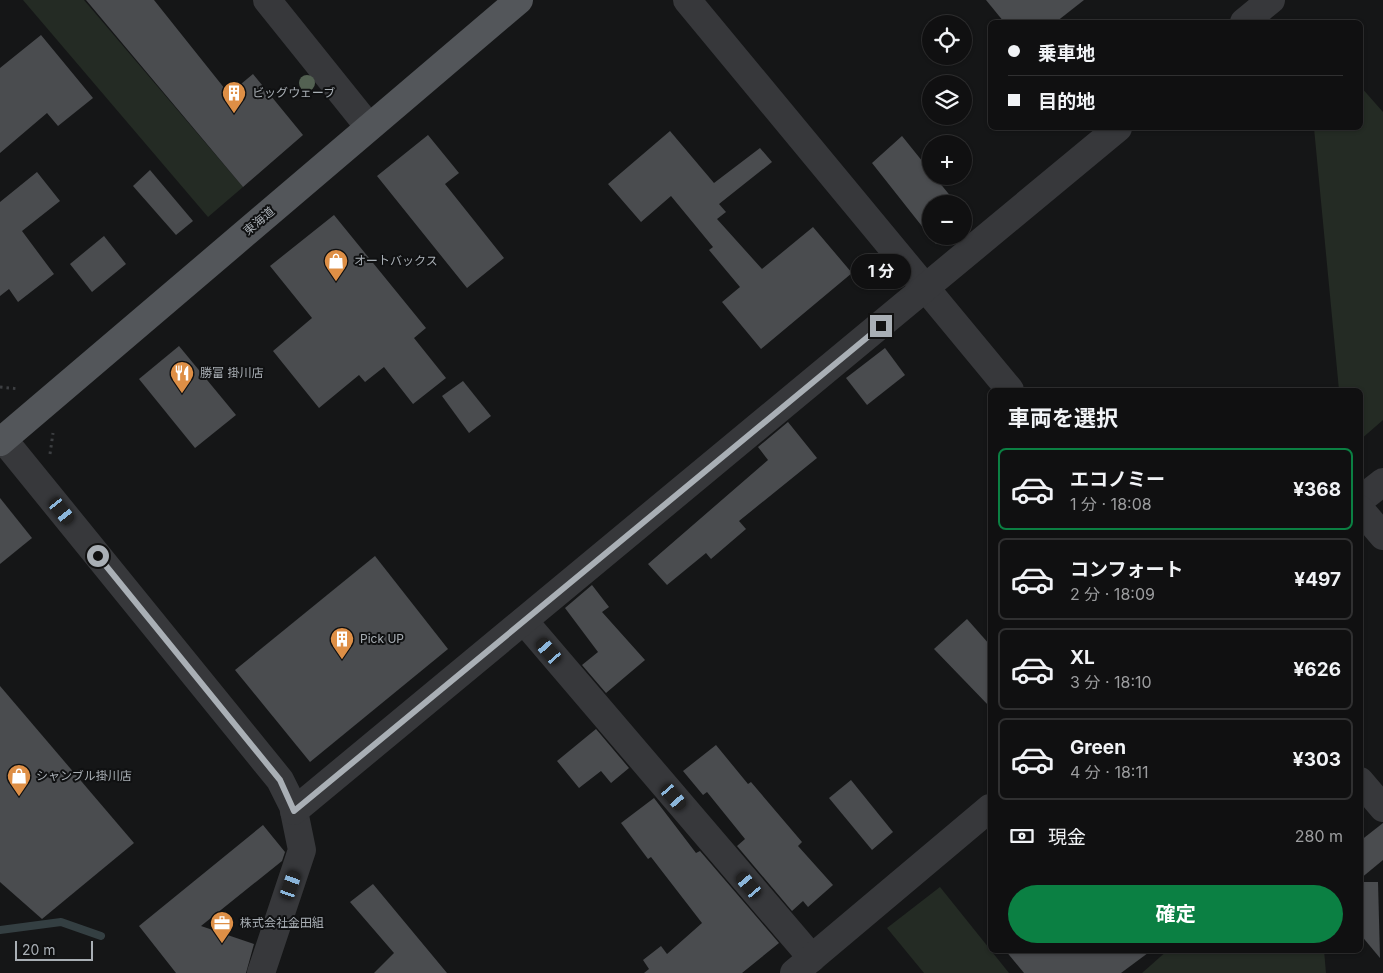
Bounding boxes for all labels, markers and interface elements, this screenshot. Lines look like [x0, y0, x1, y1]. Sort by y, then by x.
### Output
map controls [922, 15, 972, 245]
button: locate [922, 15, 972, 65]
text: 乗車地 [1038, 42, 1095, 65]
button: layers [922, 75, 972, 125]
building icon: ビッグウェーブ [221, 80, 247, 114]
place label: ビッグウェーブ [252, 85, 335, 100]
text: 目的地 [1038, 90, 1095, 113]
button: + [922, 135, 972, 185]
button: − [922, 195, 972, 245]
street label: 東海道 [240, 203, 277, 238]
shop icon: オートバックス [323, 248, 349, 282]
place label: オートバックス [354, 253, 438, 268]
callout: 1 分 [851, 254, 911, 288]
text: 1 分 [868, 261, 894, 281]
route end [870, 315, 892, 337]
restaurant icon: 勝富 掛川店 [169, 360, 195, 394]
place label: 勝富 掛川店 [200, 365, 263, 380]
text: 車両を選択 [1008, 405, 1118, 431]
icon: car [1010, 467, 1055, 512]
text: エコノミー [1070, 468, 1165, 491]
text: ¥368 [1293, 478, 1341, 501]
text: 1 分 · 18:08 [1070, 494, 1152, 514]
car [46, 495, 77, 527]
route start [87, 545, 109, 567]
icon: car [1010, 557, 1055, 602]
text: コンフォート [1070, 558, 1183, 581]
text: ¥497 [1294, 568, 1341, 591]
text: 2 分 · 18:09 [1070, 584, 1155, 604]
building icon: Pick UP [329, 626, 355, 660]
place label: Pick UP [360, 631, 404, 646]
car [533, 635, 564, 667]
text: XL [1070, 646, 1095, 669]
icon: car [1010, 647, 1055, 692]
text: ¥626 [1294, 658, 1341, 681]
text: 3 分 · 18:10 [1070, 672, 1152, 692]
text: Green [1070, 736, 1126, 759]
icon: car [1010, 737, 1055, 782]
text: ¥303 [1293, 748, 1341, 771]
text: 4 分 · 18:11 [1070, 762, 1148, 782]
shop icon: シャンブル掛川店 [6, 763, 32, 797]
place label: シャンブル掛川店 [36, 768, 132, 783]
car [658, 781, 689, 813]
icon: cash [1008, 822, 1036, 850]
text: 現金 [1048, 826, 1086, 849]
text: 280 m [1295, 826, 1343, 846]
car [279, 868, 302, 902]
car [733, 869, 764, 901]
button: 確定 [1008, 885, 1343, 943]
office icon: 株式会社金田組 [209, 910, 235, 944]
place label: 株式会社金田組 [240, 915, 324, 930]
scale bar [15, 938, 92, 961]
text: 20 m [22, 941, 56, 958]

